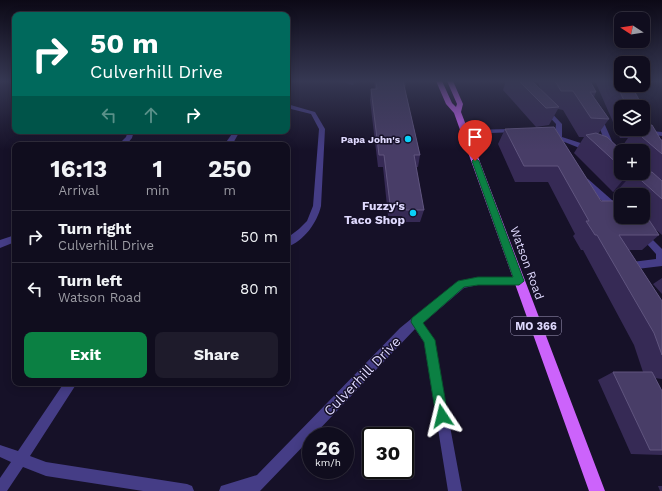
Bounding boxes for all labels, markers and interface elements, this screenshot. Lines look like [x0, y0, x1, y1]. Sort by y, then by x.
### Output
north arrow [614, 12, 650, 48]
map controls [614, 12, 650, 224]
text: 50 m [90, 27, 159, 60]
icon: right [24, 28, 76, 80]
button: search [614, 56, 650, 92]
text: Culverhill Drive [90, 61, 223, 82]
button: layers [614, 100, 650, 136]
icon: left [98, 104, 120, 126]
icon: ahead [140, 104, 162, 126]
icon: right [182, 104, 204, 126]
pin [458, 120, 492, 161]
icon: arrive [464, 126, 486, 148]
place label: Papa John's [341, 134, 401, 145]
marker: Papa John's [403, 134, 413, 144]
button: + [614, 144, 650, 180]
text: 16:13 [50, 155, 107, 183]
text: 1 [152, 155, 163, 183]
text: 250 [208, 155, 252, 183]
text: Arrival [59, 183, 99, 198]
text: min [146, 183, 170, 198]
text: m [224, 183, 236, 198]
button: − [614, 188, 650, 224]
place label: Fuzzy's Taco Shop [344, 199, 406, 227]
marker: Fuzzy's Taco Shop [408, 208, 418, 218]
text: Turn right [58, 220, 131, 238]
street label: Watson Road [507, 224, 547, 302]
icon: right [24, 226, 46, 248]
text: 50 m [241, 228, 278, 246]
text: Culverhill Drive [58, 238, 154, 253]
text: Turn left [58, 272, 122, 290]
icon: left [24, 278, 46, 300]
text: 80 m [240, 280, 278, 298]
text: Watson Road [58, 290, 141, 305]
road number: MO 366 [511, 317, 561, 335]
button: Exit [24, 332, 147, 378]
button: Share [155, 332, 278, 378]
street label: Culverhill Drive [320, 333, 404, 419]
position arrow [421, 395, 463, 437]
speed limit sign: 30 [362, 427, 414, 479]
text: 26 [316, 436, 340, 460]
text: km/h [315, 457, 341, 468]

